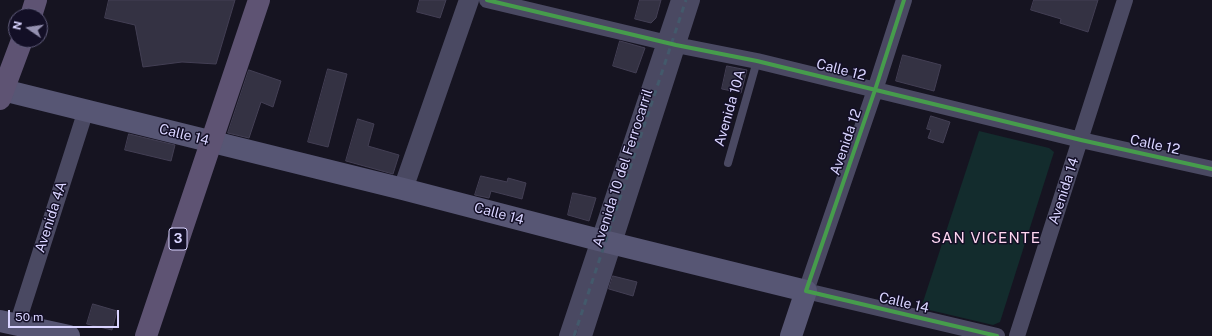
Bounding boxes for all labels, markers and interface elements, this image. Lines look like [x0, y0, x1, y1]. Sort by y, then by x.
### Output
north arrow [8, 8, 48, 48]
text: N [10, 20, 24, 31]
street label: Calle 12 [814, 56, 868, 84]
street label: Avenida 10A [711, 68, 749, 148]
street label: Avenida 10 del Ferrocarril [589, 87, 657, 249]
street label: Avenida 12 [827, 107, 865, 177]
street label: Calle 14 [157, 121, 211, 149]
street label: Calle 12 [1129, 132, 1181, 158]
street label: Avenida 14 [1045, 155, 1083, 227]
street label: Avenida 4A [32, 179, 70, 255]
street label: Calle 14 [472, 199, 526, 229]
road number: 3 [169, 228, 187, 250]
district label: SAN VICENTE [931, 229, 1041, 247]
street label: Calle 14 [877, 289, 931, 317]
scale bar [10, 302, 121, 328]
text: 50 m [15, 310, 43, 324]

